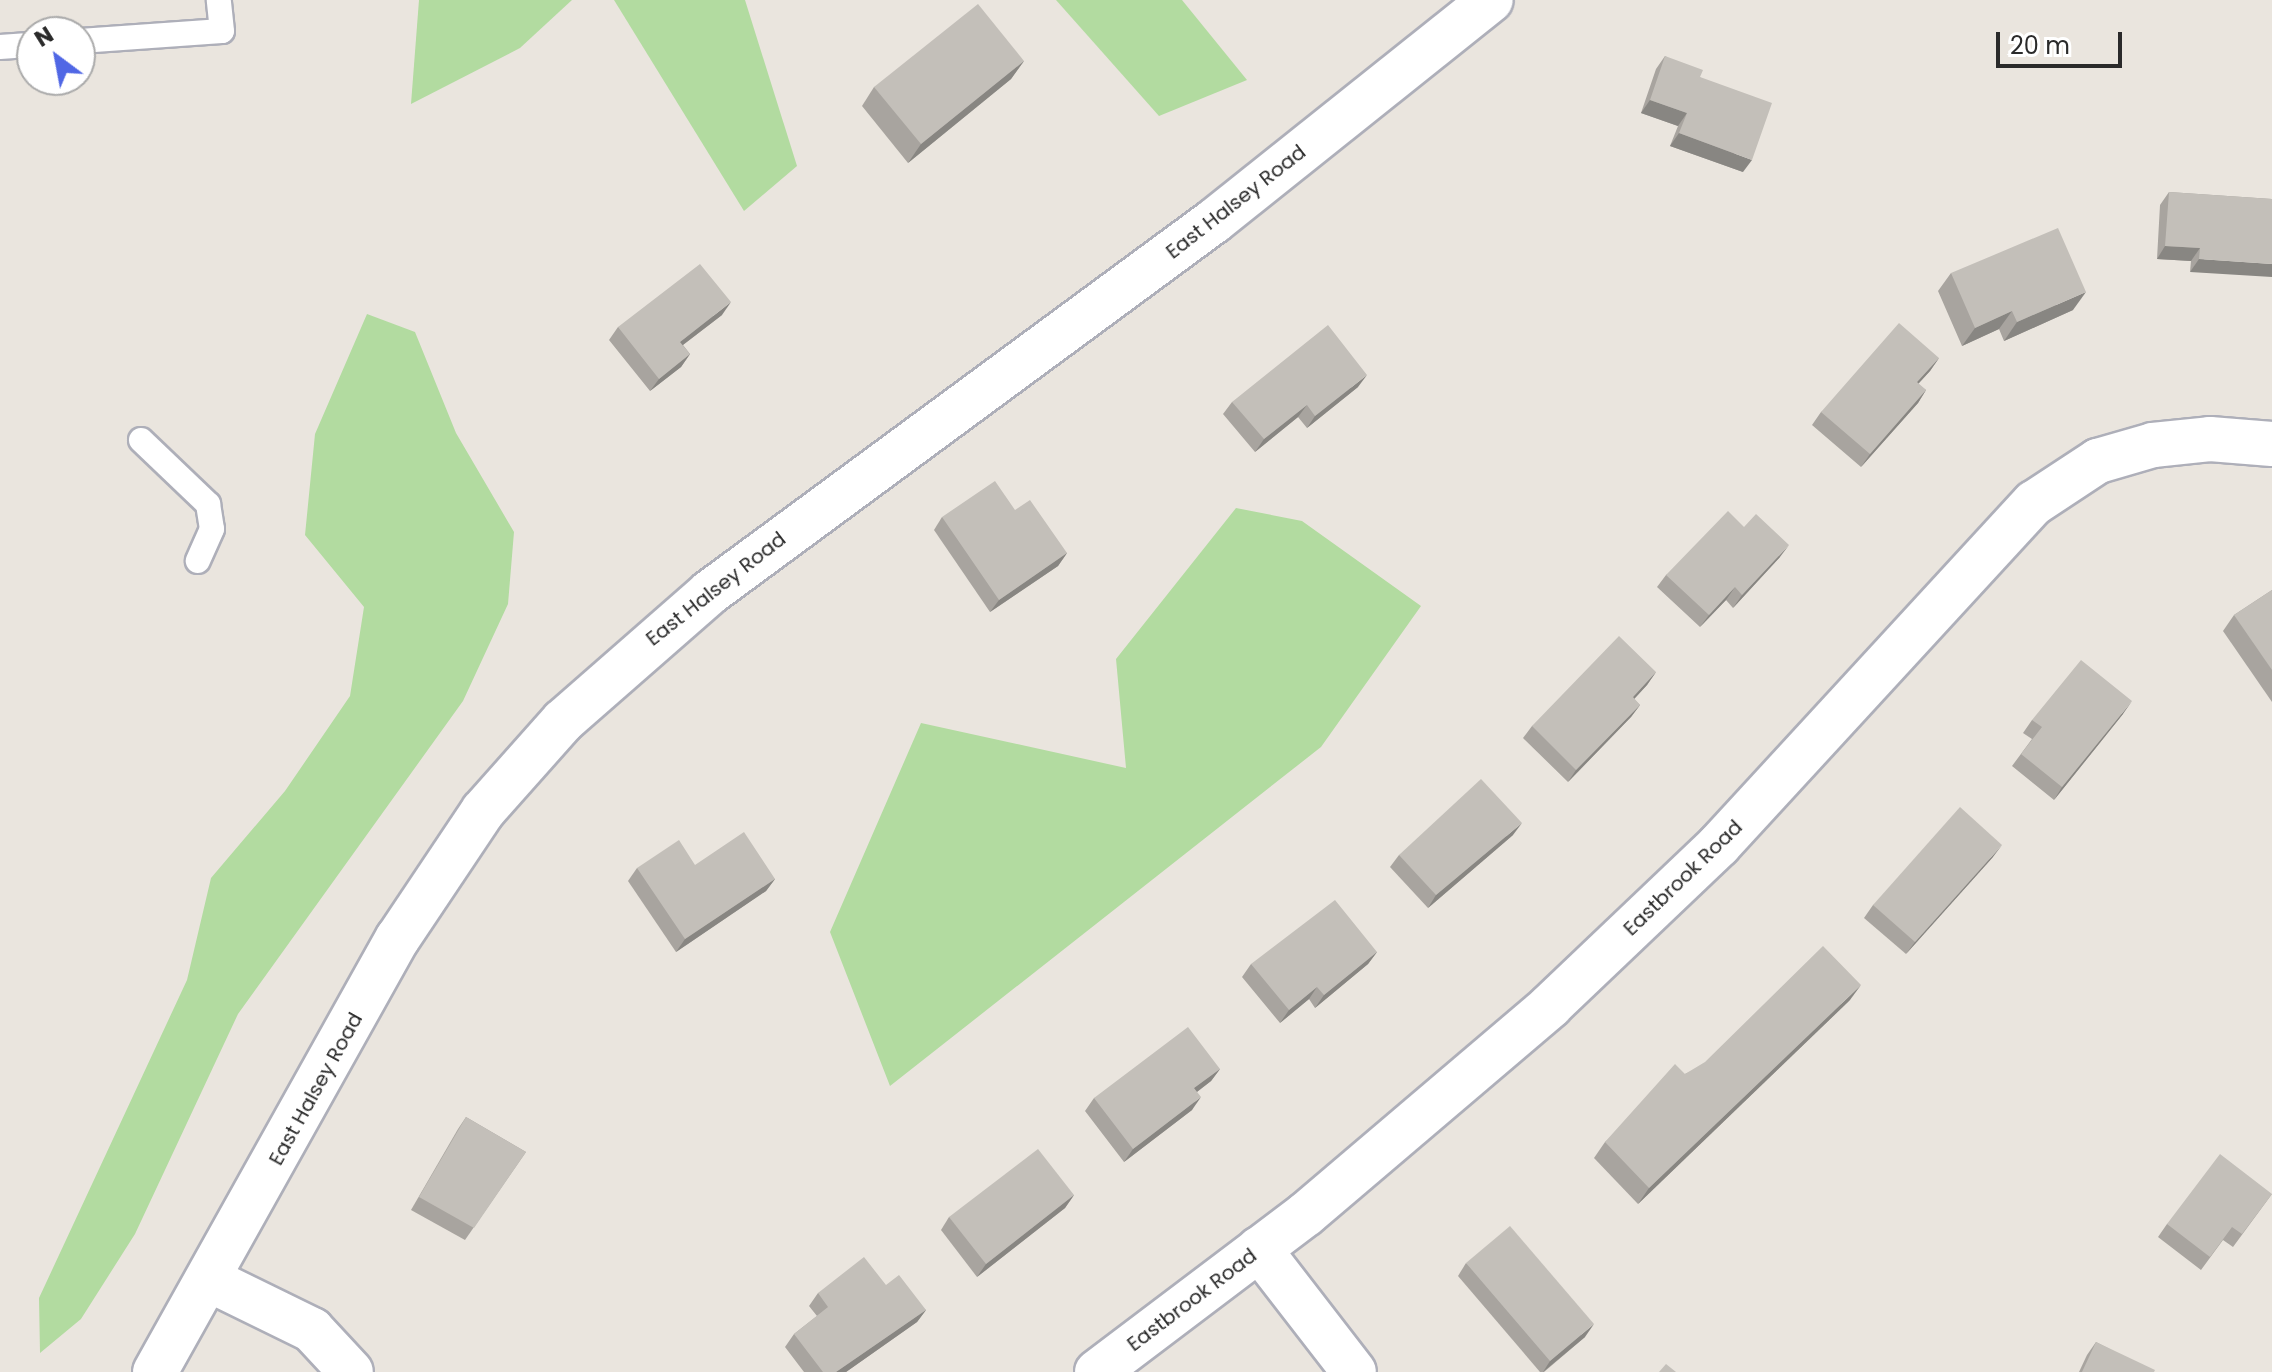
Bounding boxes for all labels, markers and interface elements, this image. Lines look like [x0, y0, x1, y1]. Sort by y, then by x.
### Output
north arrow [16, 16, 96, 96]
scale bar [2000, 16, 2126, 66]
text: N [29, 19, 59, 54]
text: 20 m [2010, 29, 2070, 62]
street label: East Halsey Road [1161, 140, 1311, 264]
street label: East Halsey Road [641, 527, 791, 651]
street label: Eastbrook Road [1619, 815, 1747, 941]
street label: East Halsey Road [264, 1009, 368, 1169]
street label: Eastbrook Road [1123, 1244, 1261, 1356]

